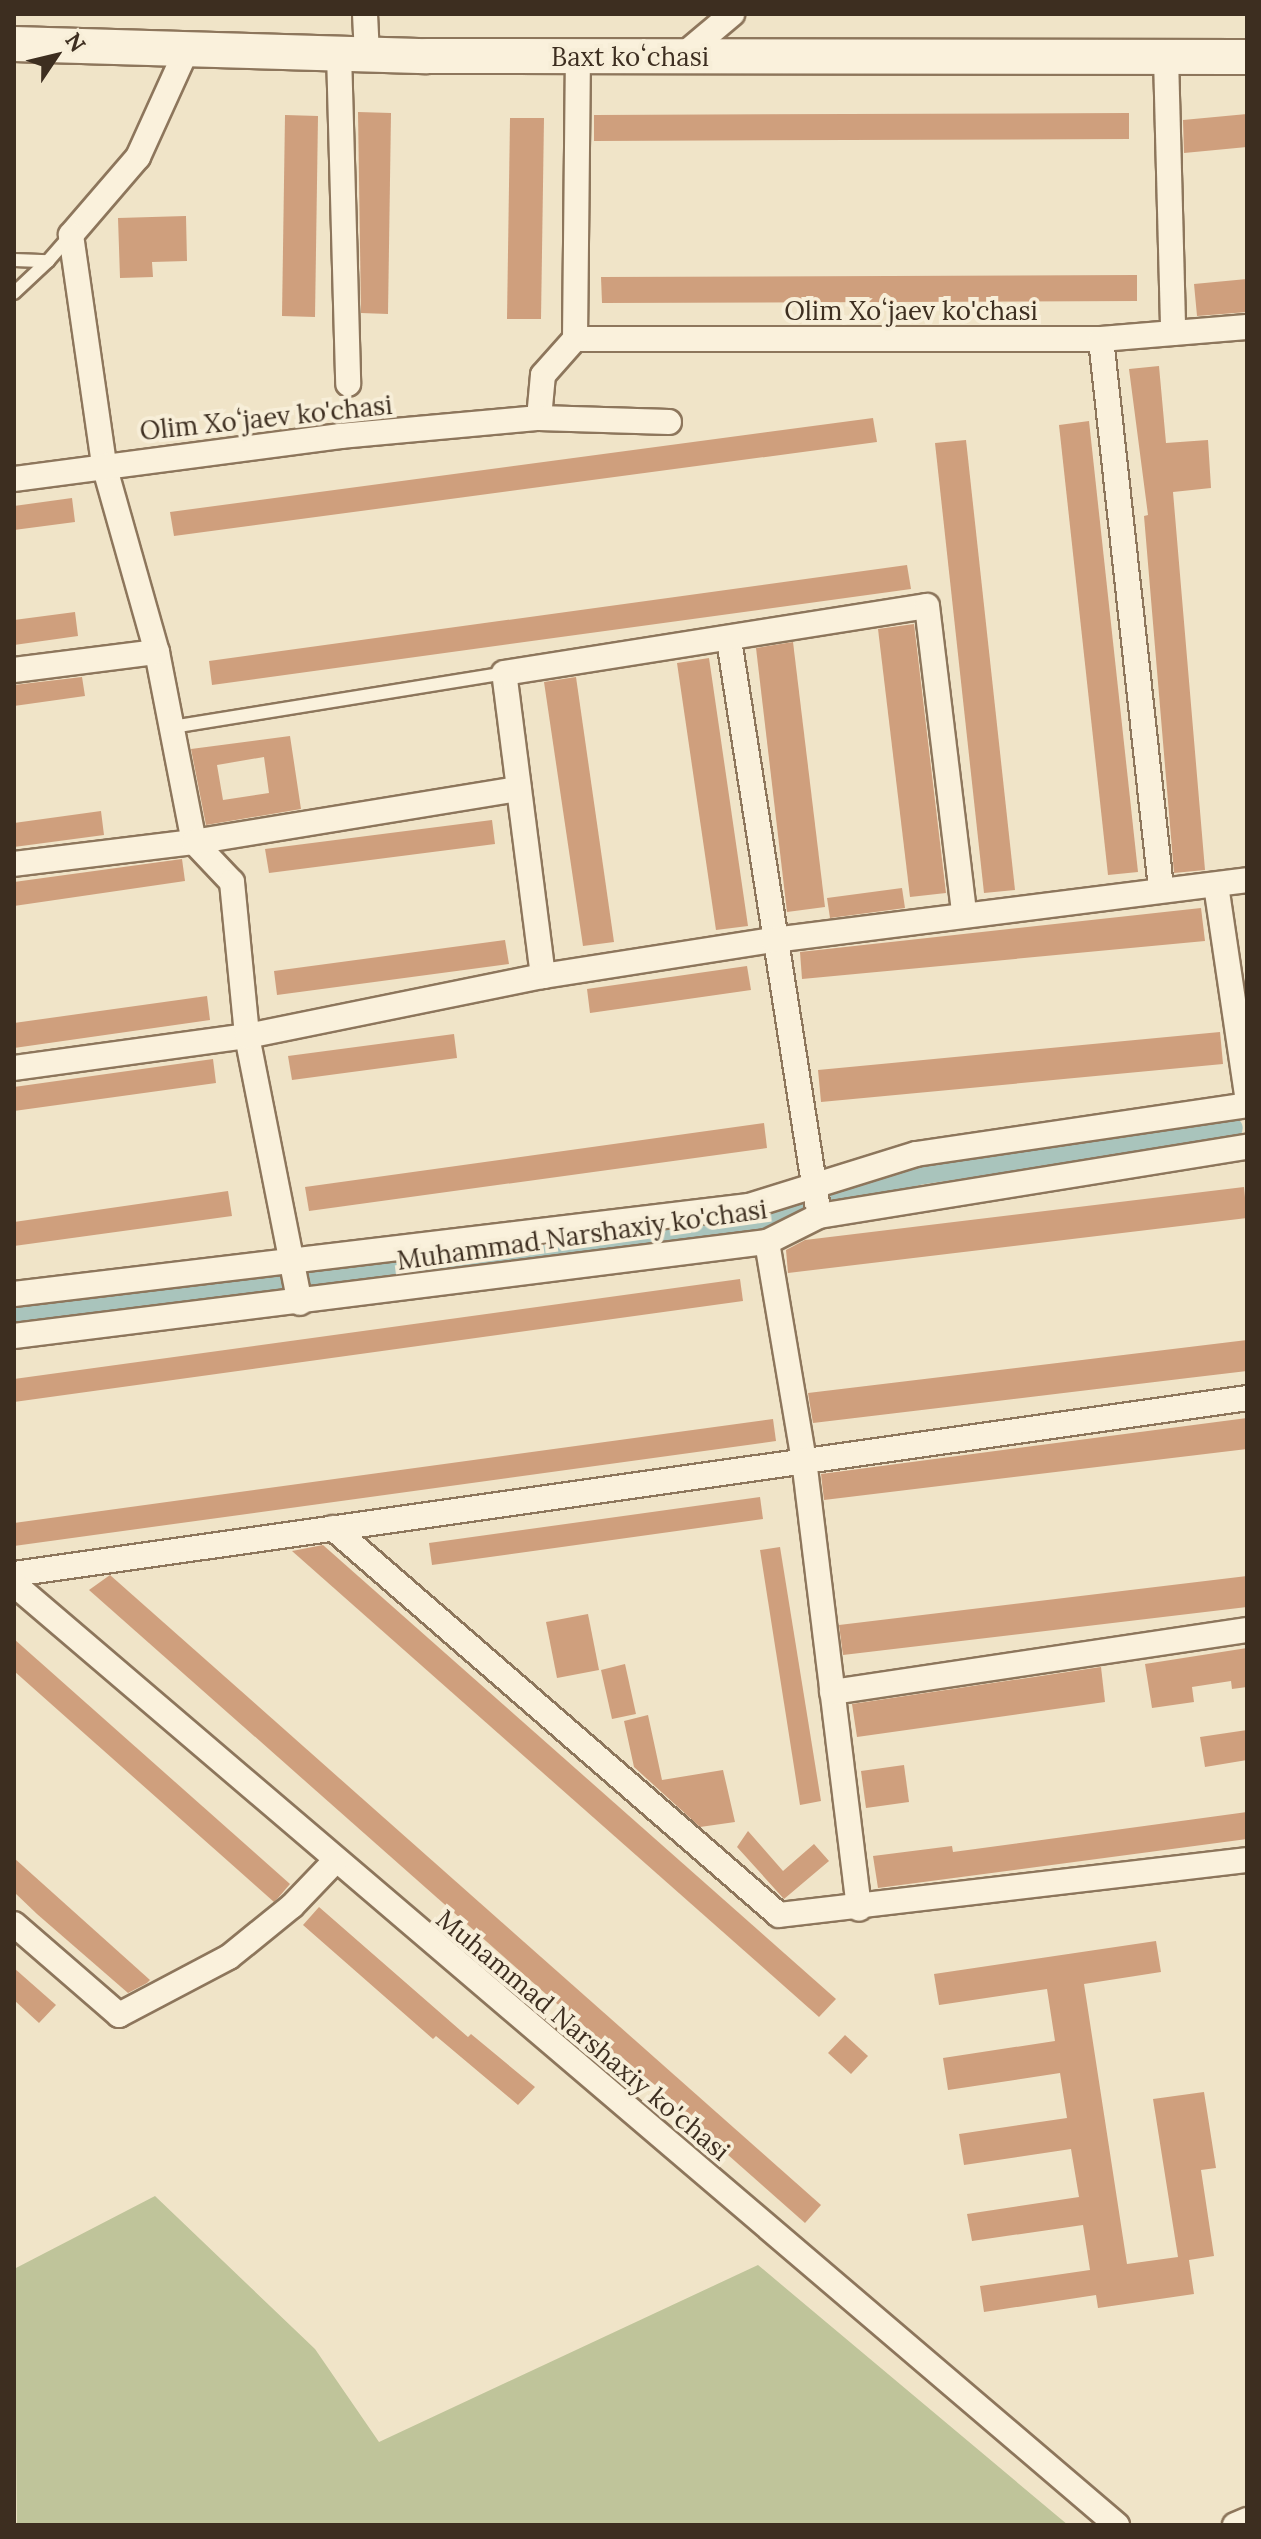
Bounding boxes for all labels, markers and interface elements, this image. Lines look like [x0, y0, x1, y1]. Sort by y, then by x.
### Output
north arrow [16, 16, 96, 96]
text: N [59, 27, 92, 57]
street label: Baxt koʻchasi [551, 41, 709, 73]
street label: Olim Xoʻjaev ko'chasi [784, 295, 1038, 327]
street label: Olim Xoʻjaev ko'chasi [138, 389, 394, 447]
street label: Muhammad Narshaxiy ko'chasi [395, 1194, 769, 1276]
street label: Muhammad Narshaxiy ko'chasi [430, 1903, 736, 2167]

